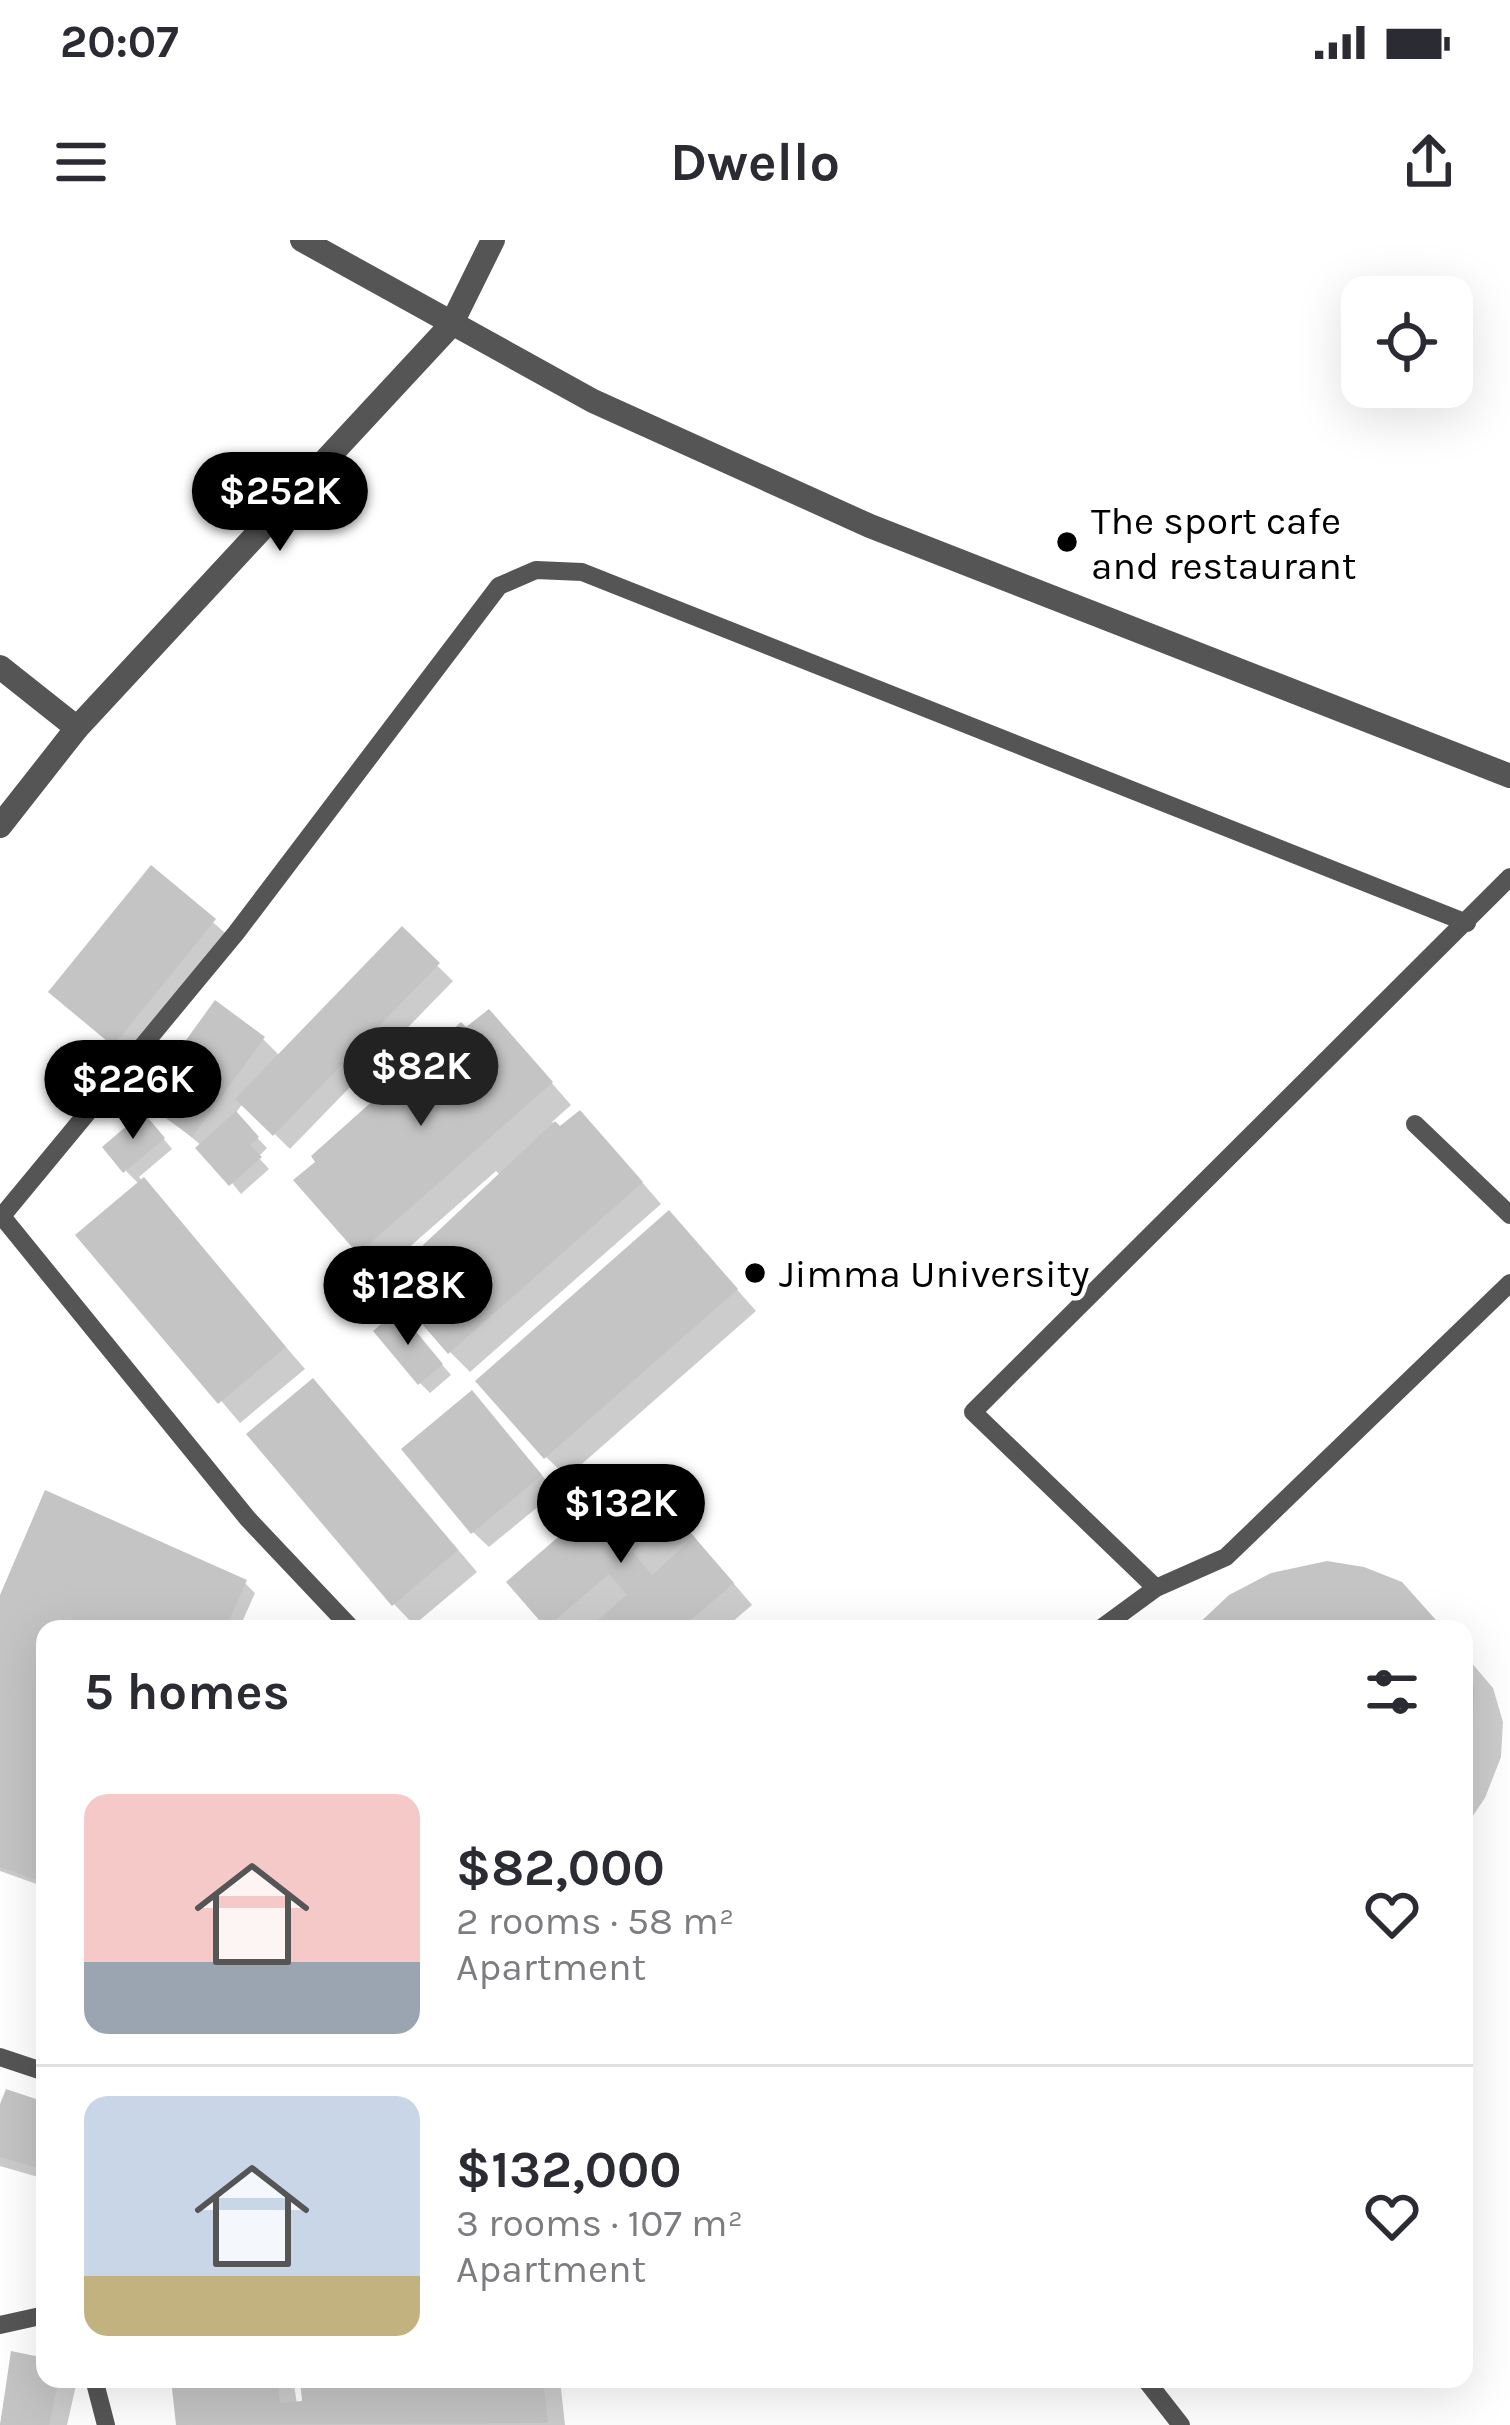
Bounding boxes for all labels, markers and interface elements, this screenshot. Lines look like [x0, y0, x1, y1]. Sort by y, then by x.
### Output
text: 20:07 [60, 16, 179, 68]
icon: menu [48, 129, 114, 195]
icon: share [1396, 129, 1462, 195]
text: Dwello [670, 130, 840, 194]
map controls [1341, 276, 1473, 408]
button: locate [1341, 276, 1473, 408]
pin: $252K [196, 452, 364, 554]
text: $252K [219, 468, 341, 514]
place label: The sport cafe and restaurant [1091, 498, 1357, 589]
marker: The sport cafe and restaurant [1054, 529, 1080, 555]
pin: $82K [350, 1027, 492, 1129]
pin: $226K [49, 1040, 217, 1142]
text: $82K [370, 1043, 472, 1089]
text: $226K [71, 1056, 195, 1102]
pin: $128K [324, 1246, 492, 1348]
place label: Jimma University [779, 1251, 1089, 1297]
marker: Jimma University [742, 1260, 768, 1286]
text: $128K [350, 1262, 466, 1308]
pin: $132K [537, 1464, 705, 1566]
text: $132K [564, 1480, 678, 1526]
icon: filters [1359, 1659, 1425, 1725]
text: 5 homes [84, 1662, 290, 1722]
text: $82,000 [456, 1838, 665, 1898]
icon: home [180, 1842, 324, 1986]
icon: heart [1359, 1881, 1425, 1947]
text: 2 rooms · 58 m² [456, 1898, 734, 1944]
text: Apartment [456, 1944, 646, 1990]
text: $132,000 [456, 2140, 682, 2200]
icon: home [180, 2144, 324, 2288]
icon: heart [1359, 2183, 1425, 2249]
text: 3 rooms · 107 m² [456, 2200, 743, 2246]
text: Apartment [456, 2246, 646, 2292]

